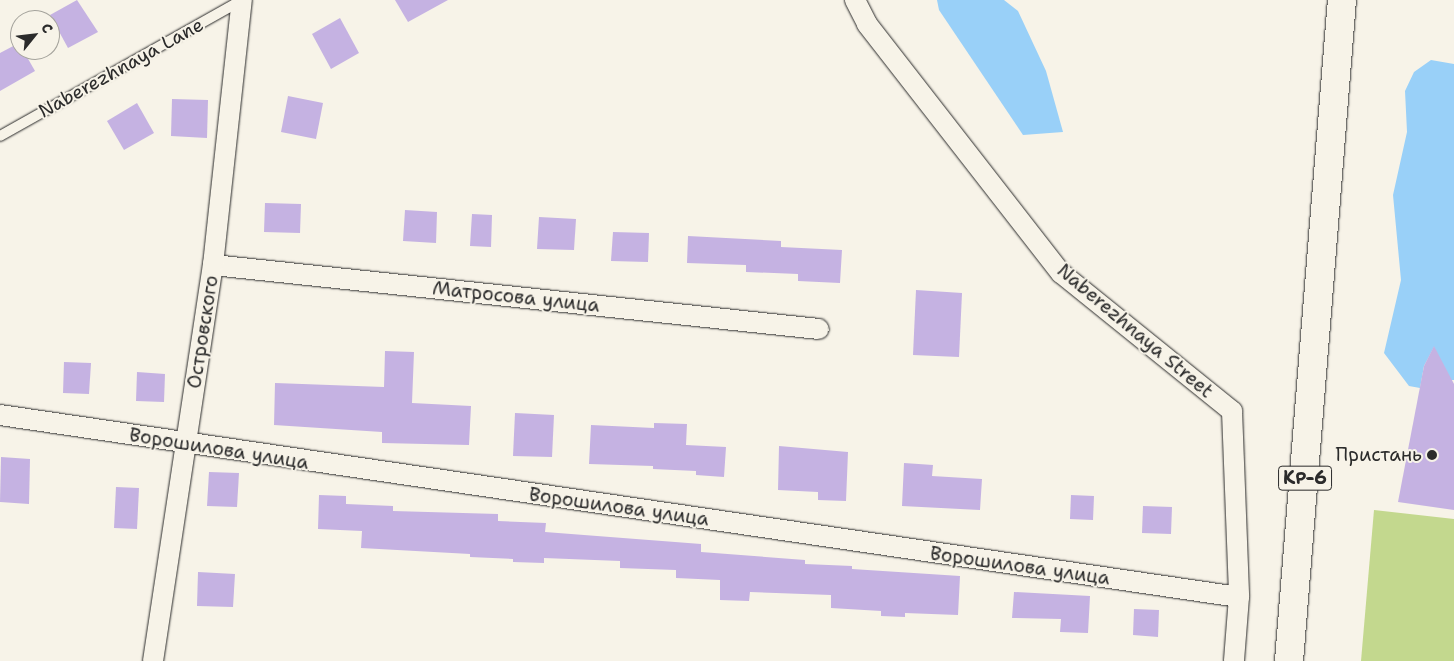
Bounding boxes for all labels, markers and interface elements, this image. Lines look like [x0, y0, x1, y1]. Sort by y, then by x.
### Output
north arrow [10, 10, 60, 60]
street label: Naberezhnaya Lane [35, 13, 207, 123]
text: С [37, 20, 57, 36]
street label: Naberezhnaya Street [1052, 259, 1218, 403]
street label: Островского [183, 274, 223, 390]
street label: Матросова улица [431, 277, 601, 317]
street label: Ворошилова улица [128, 424, 310, 474]
place label: Пристань [1336, 444, 1422, 466]
marker: Пристань [1426, 449, 1438, 461]
road number: KP-6 [1278, 462, 1332, 493]
street label: Ворошилова улица [528, 483, 710, 531]
street label: Ворошилова улица [929, 542, 1111, 590]

